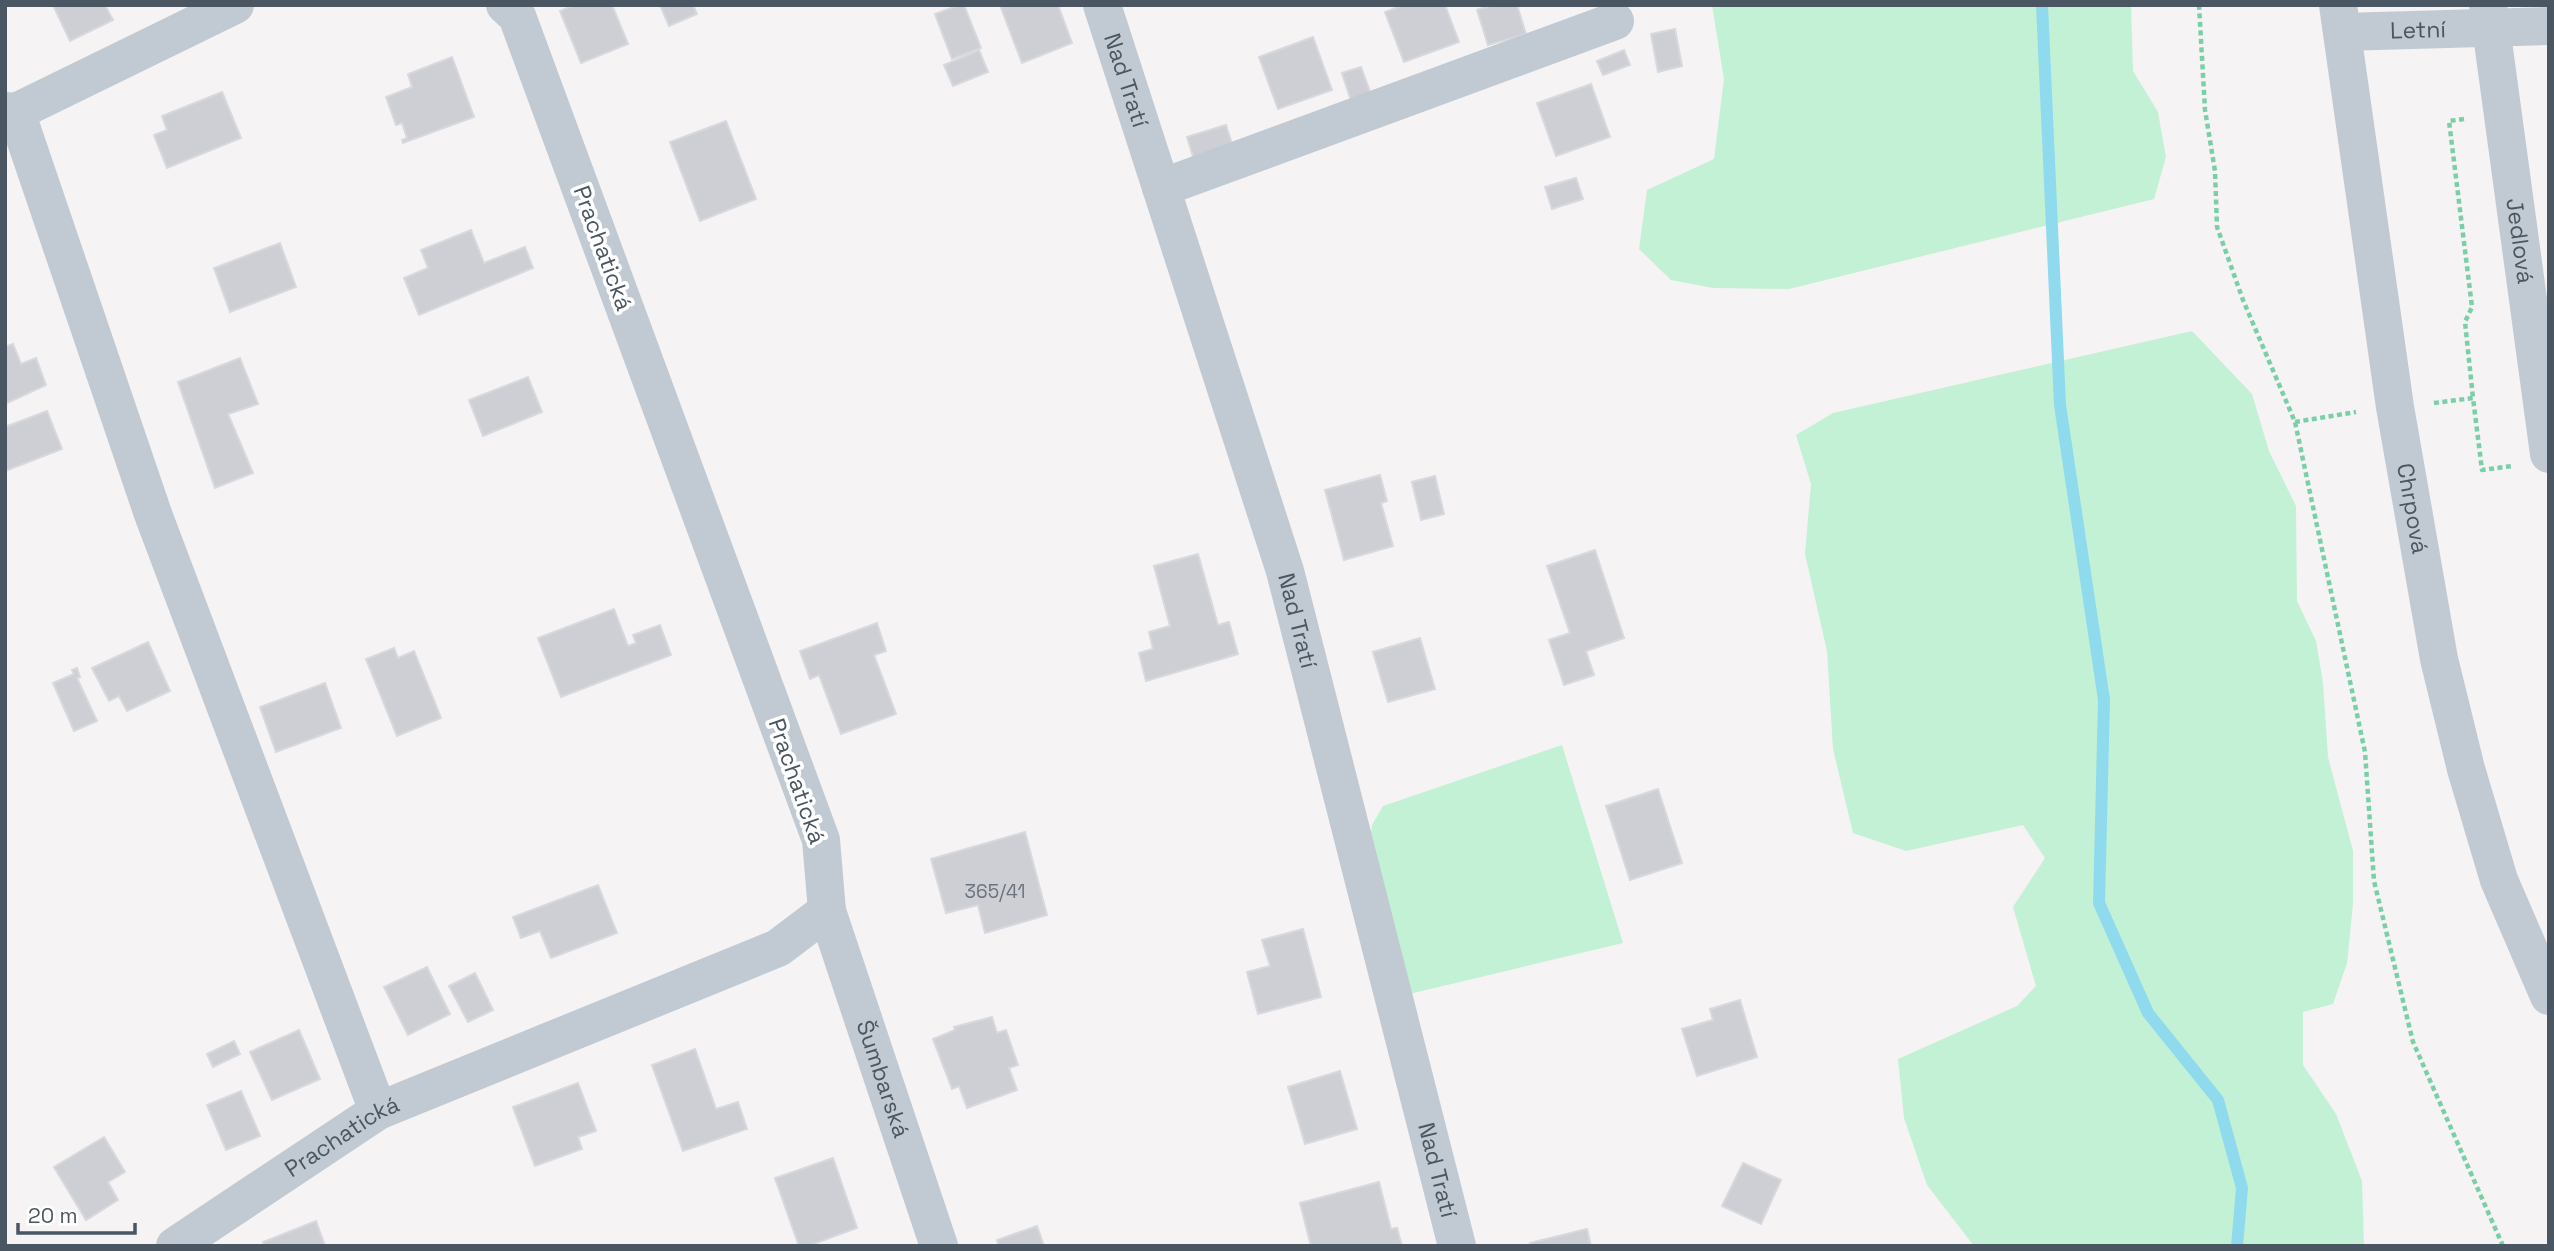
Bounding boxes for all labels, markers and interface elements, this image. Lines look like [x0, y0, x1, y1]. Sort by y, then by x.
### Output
street label: Letní [2390, 14, 2447, 46]
street label: Nad Tratí [1097, 29, 1156, 131]
street label: Prachatická [567, 181, 639, 315]
street label: Jedlová [2499, 196, 2541, 286]
street label: Chrpová [2390, 461, 2435, 556]
street label: Nad Tratí [1271, 570, 1324, 672]
street label: Prachatická [762, 714, 832, 848]
house number: 365/41 [965, 879, 1025, 904]
street label: Šumbarská [850, 1016, 917, 1141]
street label: Prachatická [279, 1089, 404, 1184]
street label: Nad Tratí [1411, 1119, 1464, 1221]
scale bar [18, 1192, 135, 1236]
text: 20 m [28, 1202, 78, 1229]

